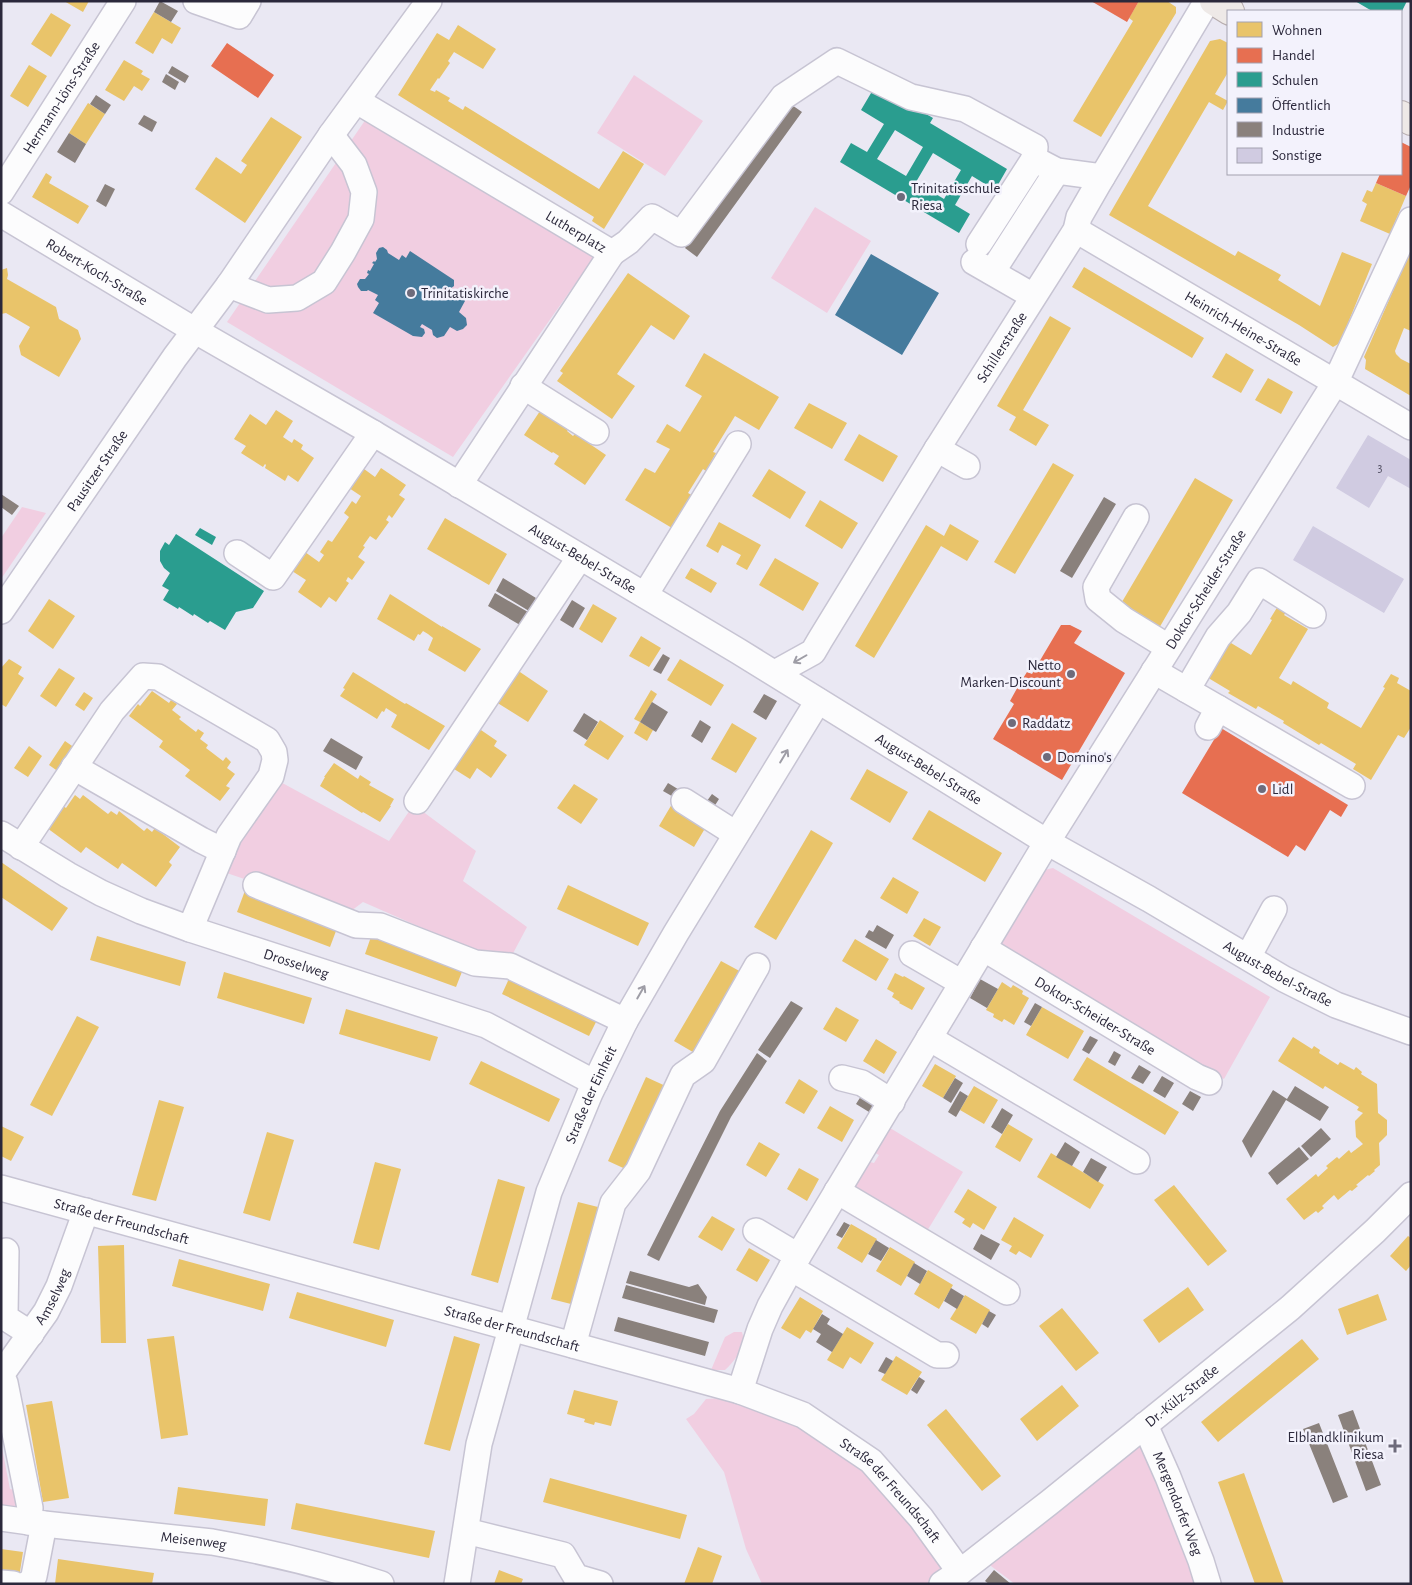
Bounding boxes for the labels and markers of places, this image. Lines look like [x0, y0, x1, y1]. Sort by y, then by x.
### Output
place label: Trinitatisschule Riesa [911, 181, 1000, 213]
marker: Trinitatisschule Riesa [895, 191, 907, 203]
place label: Trinitatiskirche [421, 286, 509, 301]
marker: Trinitatiskirche [405, 287, 417, 299]
place label: Netto Marken-Discount [960, 658, 1061, 690]
marker: Netto Marken-Discount [1065, 668, 1077, 680]
place label: Raddatz [1022, 716, 1070, 731]
marker: Raddatz [1006, 717, 1018, 729]
place label: Domino's [1057, 750, 1112, 765]
marker: Domino's [1041, 751, 1053, 763]
place label: Lidl [1272, 782, 1293, 797]
marker: Lidl [1256, 783, 1268, 795]
place label: Elblandklinikum Riesa [1287, 1430, 1384, 1462]
marker: Elblandklinikum Riesa [1388, 1439, 1402, 1453]

